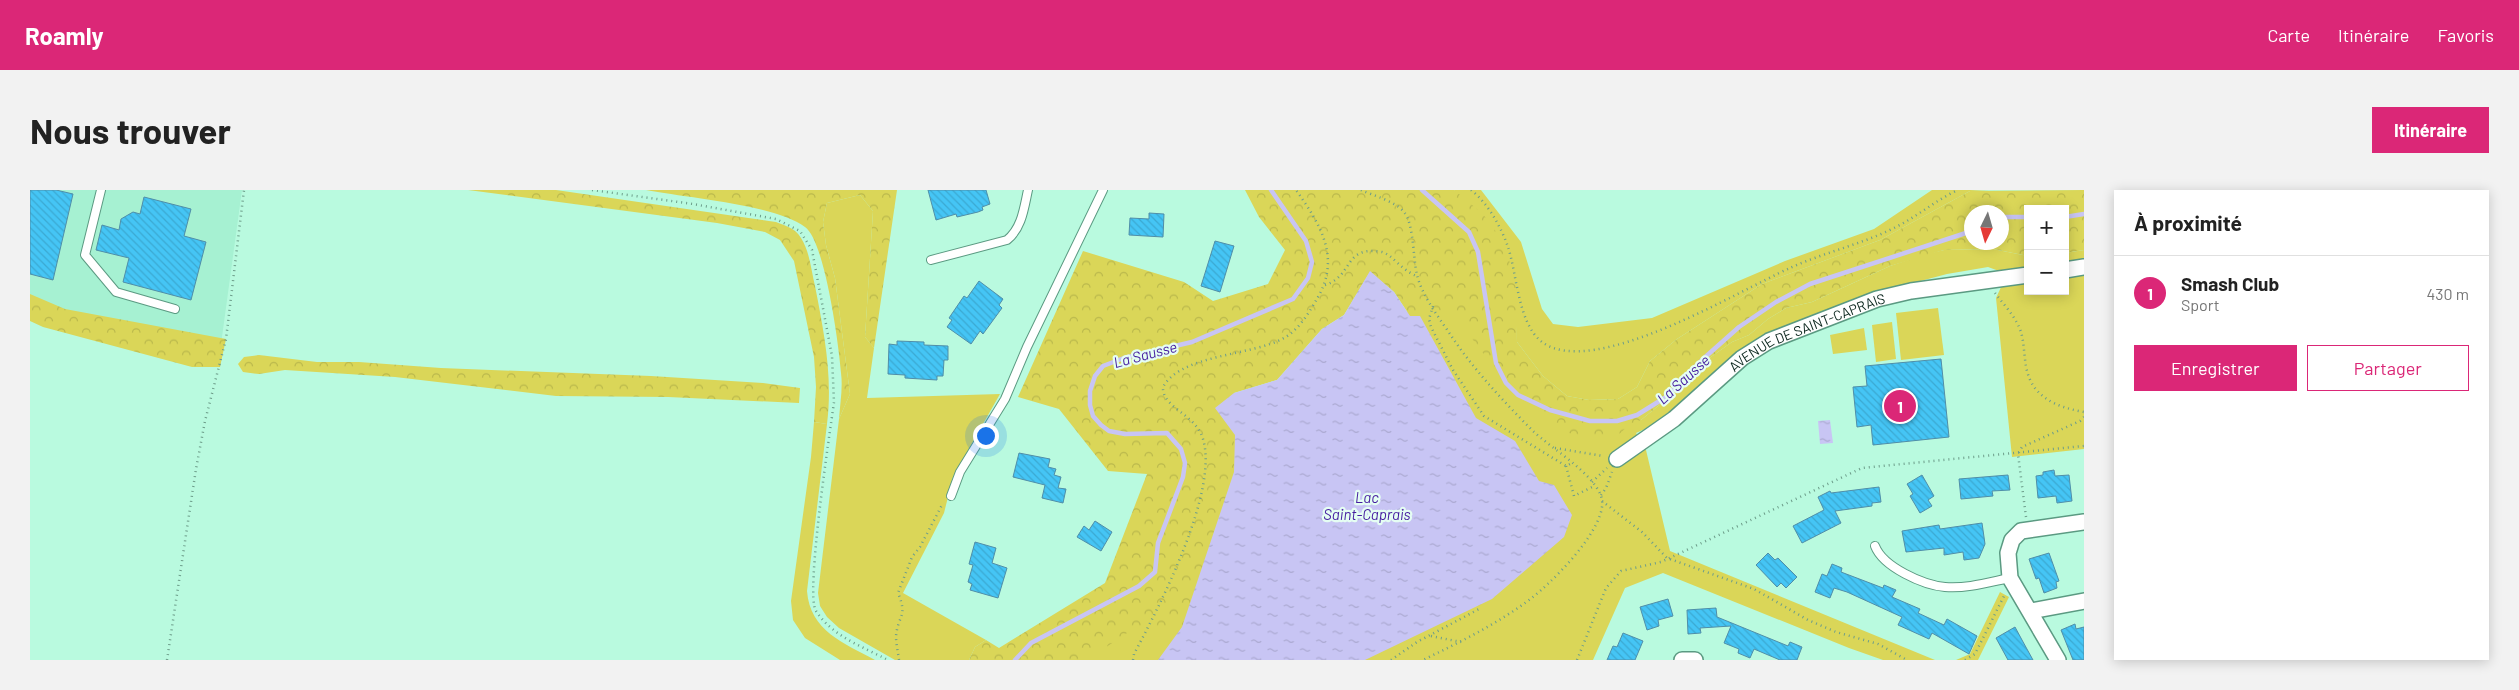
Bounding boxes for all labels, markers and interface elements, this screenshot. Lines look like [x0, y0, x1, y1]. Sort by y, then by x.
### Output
text: Roamly [25, 21, 104, 50]
text: Carte [2267, 24, 2310, 46]
text: Itinéraire [2338, 24, 2409, 46]
text: Favoris [2437, 24, 2494, 46]
button: Itinéraire [2372, 107, 2489, 153]
text: Nous trouver [30, 109, 231, 151]
north arrow [1964, 205, 2009, 250]
map controls [2024, 205, 2069, 295]
button: + [2024, 205, 2069, 250]
text: À proximité [2134, 210, 2242, 235]
button: − [2024, 250, 2069, 295]
text: Smash Club [2181, 272, 2279, 295]
text: 1 [2147, 284, 2153, 303]
text: 430 m [2426, 284, 2469, 303]
street label: AVENUE DE SAINT-CAPRAIS [1725, 289, 1887, 375]
text: Sport [2181, 295, 2220, 314]
water label: La Sausse [1111, 337, 1179, 371]
button: Enregistrer [2134, 345, 2297, 391]
button: Partager [2307, 345, 2469, 391]
water label: La Sausse [1653, 350, 1713, 407]
pin: 1 [1884, 387, 1916, 425]
your location [973, 423, 999, 449]
water label: Lac Saint-Caprais [1323, 488, 1411, 523]

